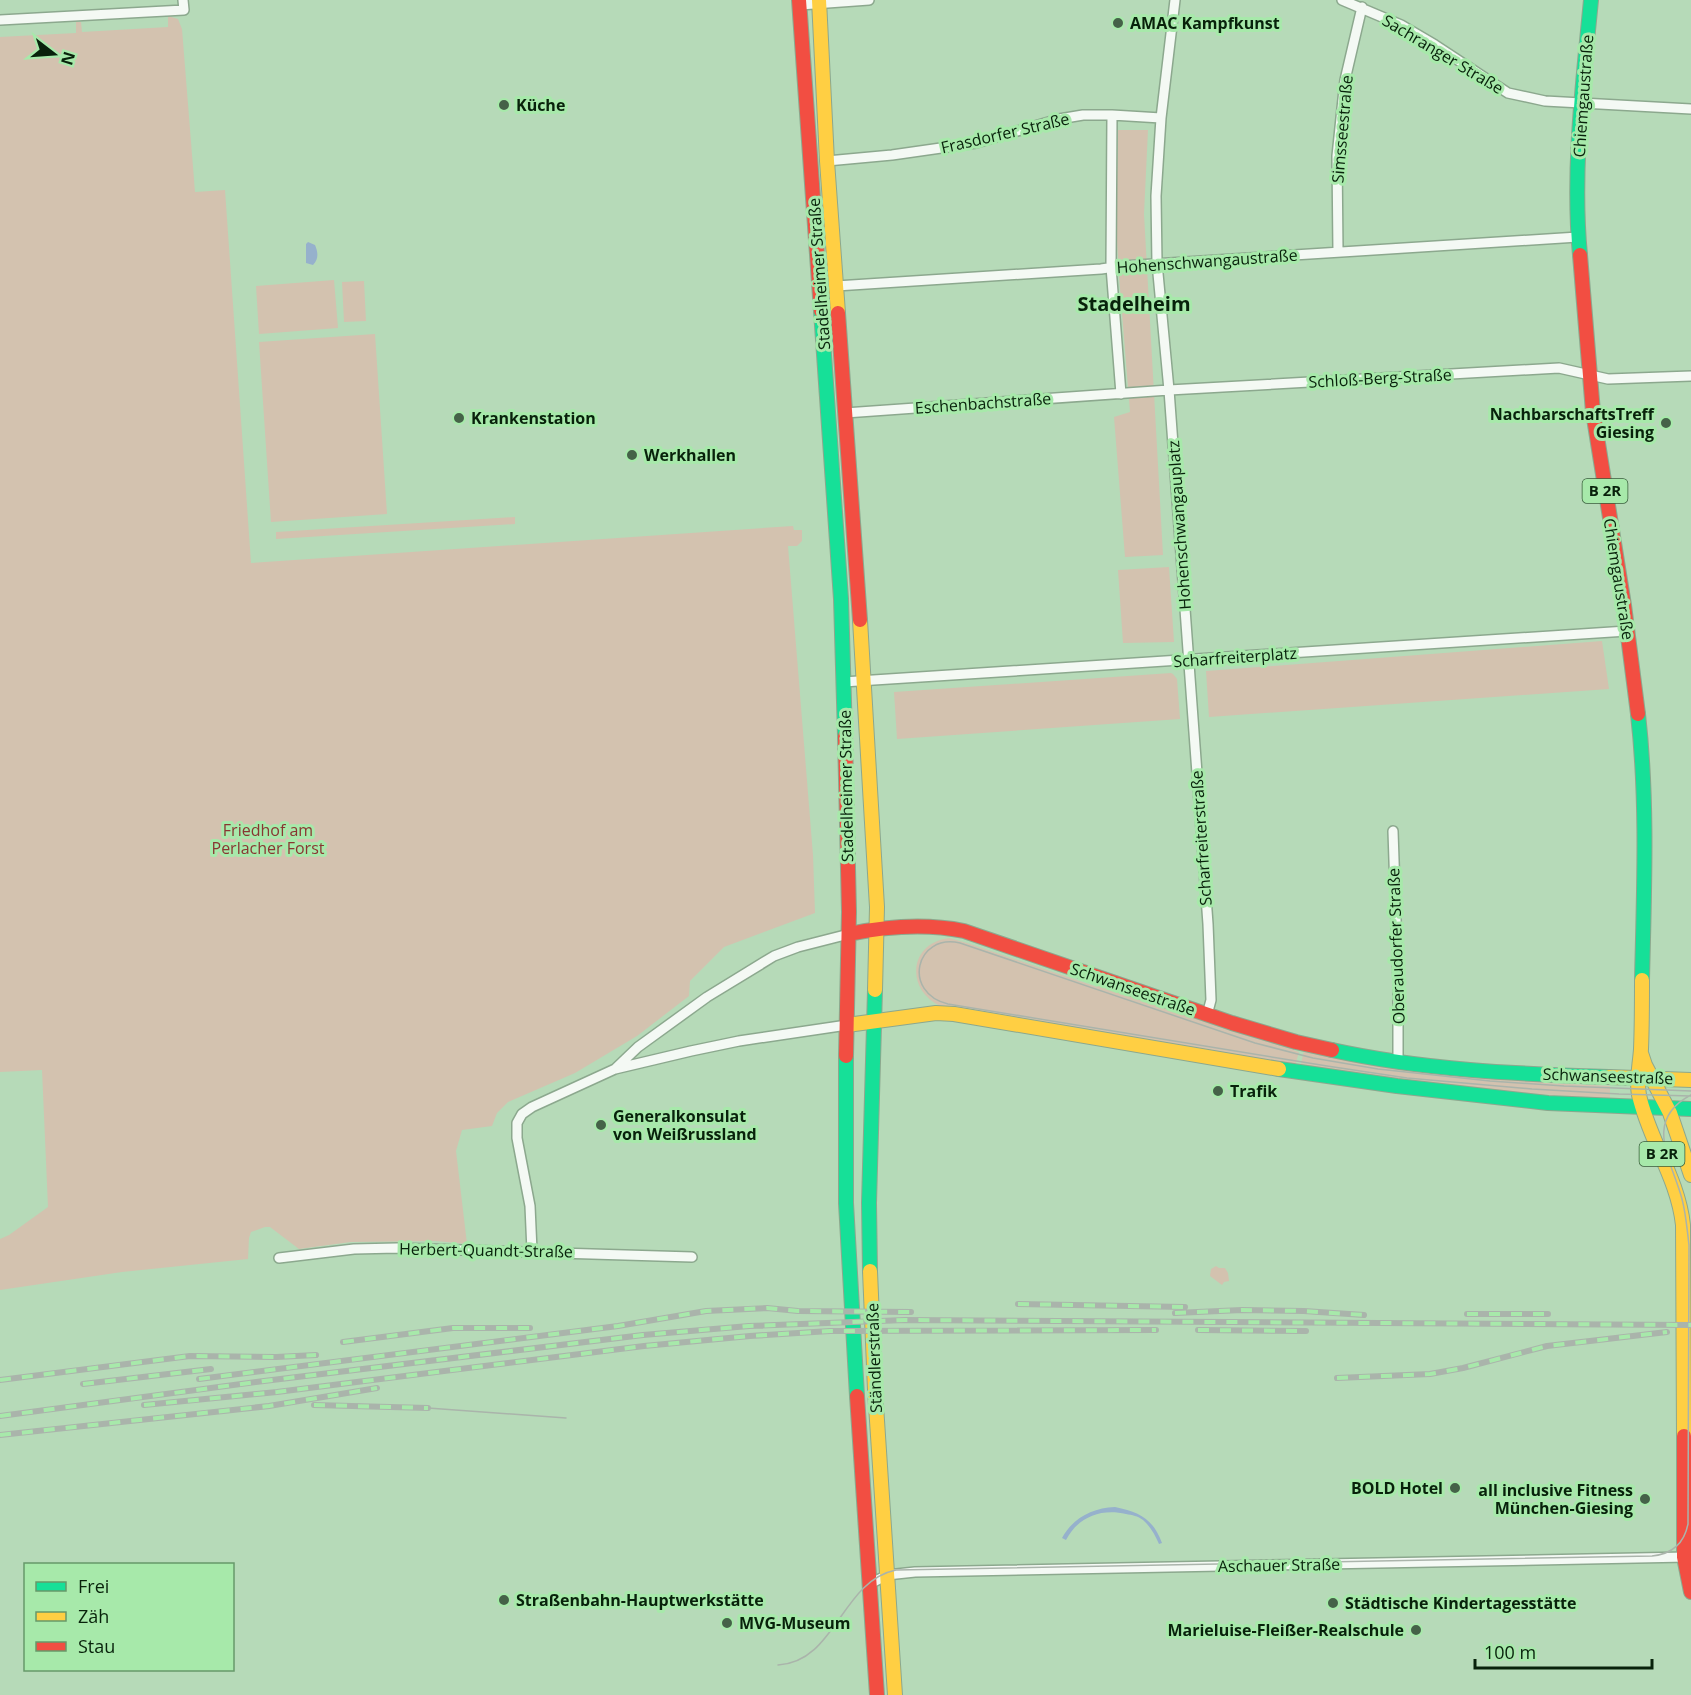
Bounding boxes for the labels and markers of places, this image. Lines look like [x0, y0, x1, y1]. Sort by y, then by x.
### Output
place label: AMAC Kampfkunst [1130, 12, 1280, 34]
marker: AMAC Kampfkunst [1111, 16, 1125, 30]
place label: Küche [516, 94, 565, 116]
marker: Küche [497, 98, 511, 112]
place label: NachbarschaftsTreff Giesing [1490, 403, 1656, 443]
place label: Krankenstation [471, 407, 596, 429]
marker: Krankenstation [452, 411, 466, 425]
marker: NachbarschaftsTreff Giesing [1659, 416, 1673, 430]
place label: Werkhallen [644, 444, 736, 466]
marker: Werkhallen [625, 448, 639, 462]
place label: Trafik [1230, 1080, 1277, 1102]
marker: Trafik [1211, 1084, 1225, 1098]
place label: Generalkonsulat von Weißrussland [613, 1105, 757, 1145]
marker: Generalkonsulat von Weißrussland [594, 1118, 608, 1132]
place label: BOLD Hotel [1351, 1477, 1443, 1499]
place label: all inclusive Fitness München-Giesing [1478, 1479, 1633, 1519]
marker: BOLD Hotel [1448, 1481, 1462, 1495]
marker: all inclusive Fitness München-Giesing [1638, 1492, 1652, 1506]
place label: Straßenbahn-Hauptwerkstätte [516, 1589, 764, 1611]
place label: Städtische Kindertagesstätte [1345, 1592, 1577, 1614]
marker: Straßenbahn-Hauptwerkstätte [497, 1593, 511, 1607]
marker: Städtische Kindertagesstätte [1326, 1596, 1340, 1610]
place label: MVG-Museum [739, 1612, 850, 1634]
marker: MVG-Museum [720, 1616, 734, 1630]
place label: Marieluise-Fleißer-Realschule [1167, 1619, 1404, 1641]
marker: Marieluise-Fleißer-Realschule [1409, 1623, 1423, 1637]

